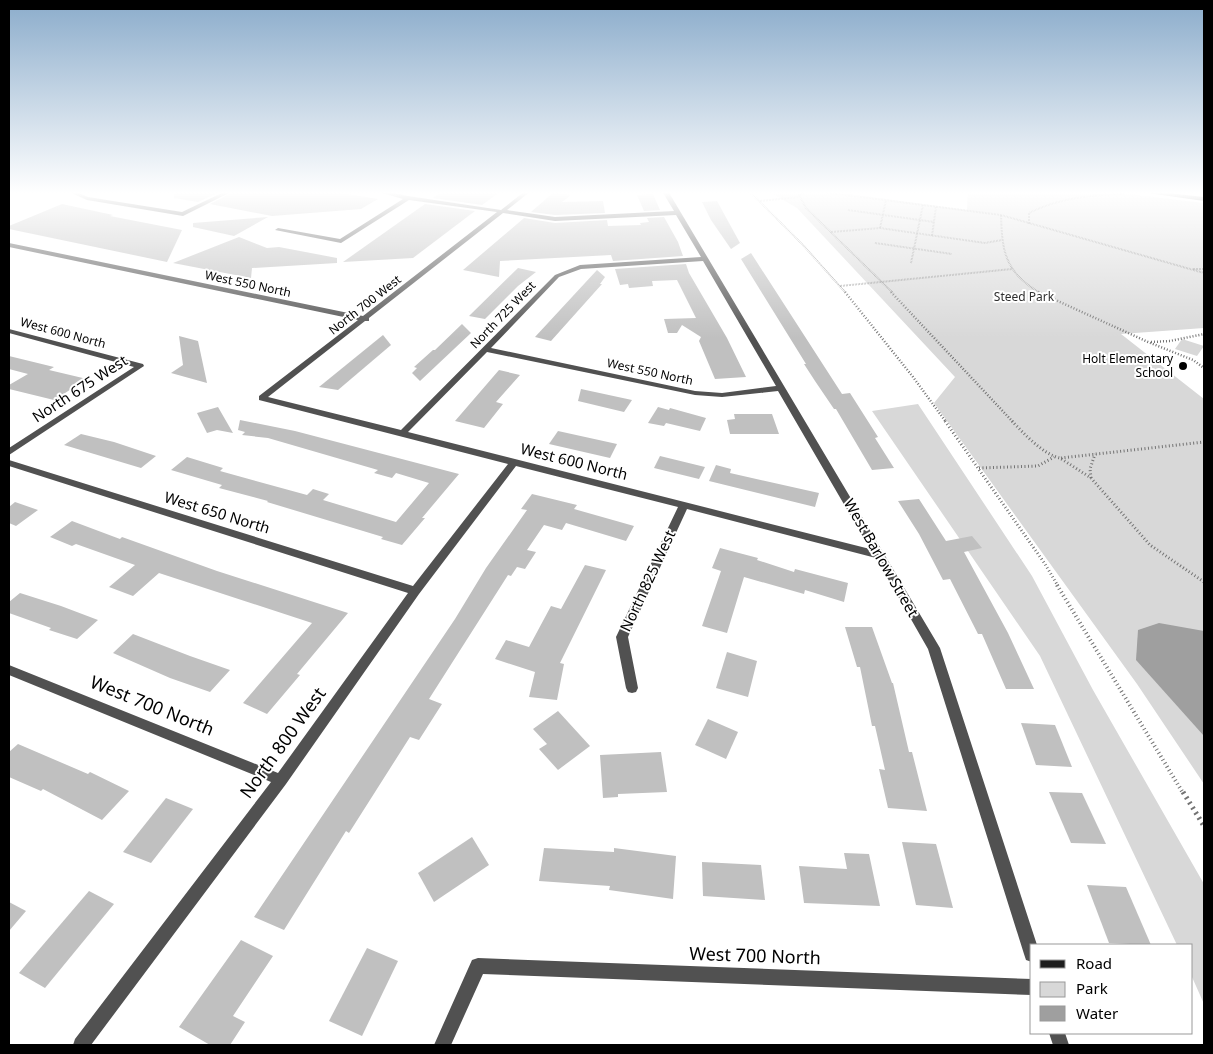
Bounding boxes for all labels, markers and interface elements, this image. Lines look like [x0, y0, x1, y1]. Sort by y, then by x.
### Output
street label: West 550 North [203, 266, 293, 301]
street label: North 700 West [325, 271, 405, 338]
street label: North 725 West [466, 277, 540, 352]
park label: Steed Park [994, 288, 1055, 305]
street label: West 600 North [19, 313, 108, 352]
street label: North 675 West [28, 350, 131, 426]
place label: Holt Elementary School [1082, 350, 1174, 381]
street label: West 550 North [605, 354, 695, 389]
marker: Holt Elementary School [1177, 360, 1189, 372]
street label: West 600 North [519, 438, 630, 484]
street label: West 650 North [162, 486, 273, 538]
street label: West Barlow Street [840, 495, 924, 621]
street label: North 825 West [615, 526, 680, 634]
street label: West 700 North [87, 669, 218, 741]
street label: North 800 West [234, 682, 331, 803]
street label: West 700 North [689, 941, 821, 969]
legend [1030, 944, 1193, 1034]
text: Road [1076, 953, 1112, 973]
text: Park [1076, 978, 1108, 998]
text: Water [1076, 1003, 1118, 1023]

